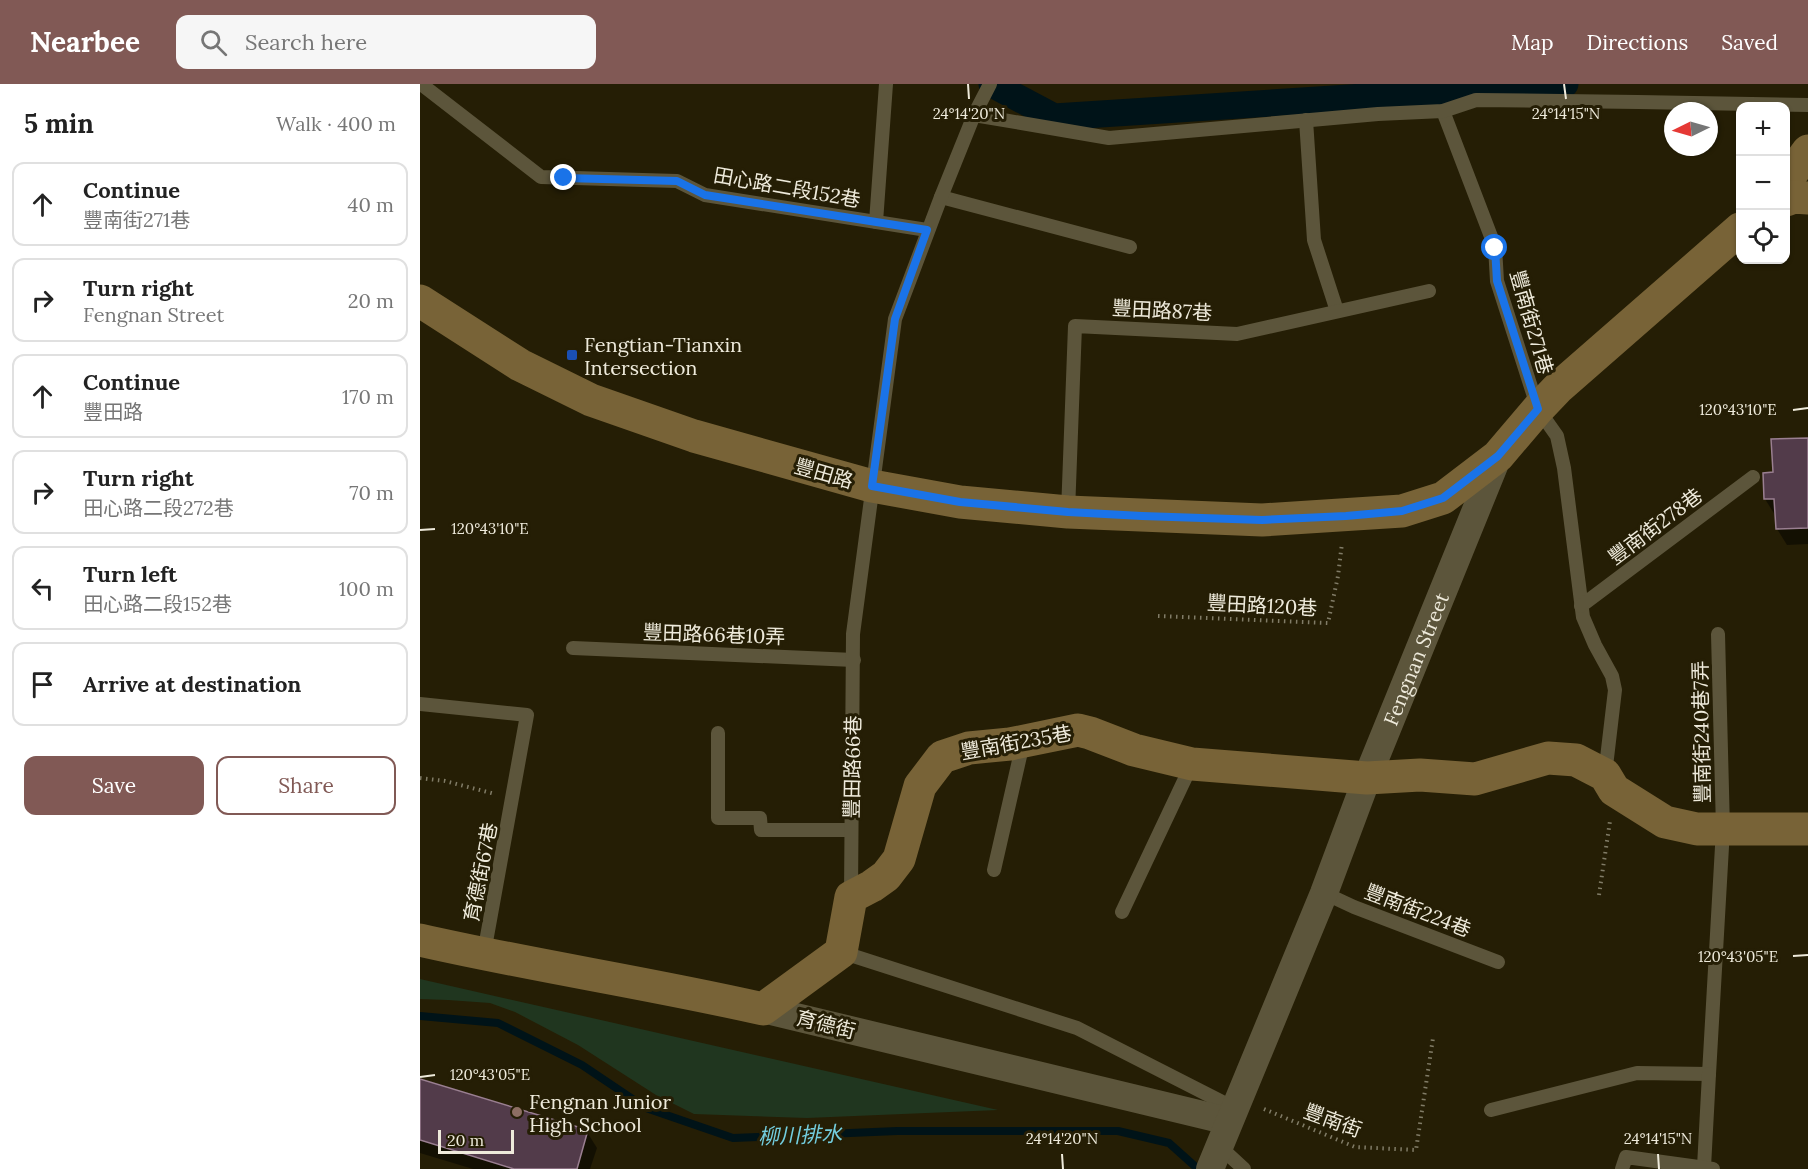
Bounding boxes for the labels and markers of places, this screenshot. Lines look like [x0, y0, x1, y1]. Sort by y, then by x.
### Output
place label: Fengtian-Tianxin Intersection [584, 332, 742, 380]
marker: Fengtian-Tianxin Intersection [565, 348, 579, 362]
place label: Fengnan Junior High School [529, 1089, 671, 1137]
marker: Fengnan Junior High School [510, 1105, 524, 1119]

